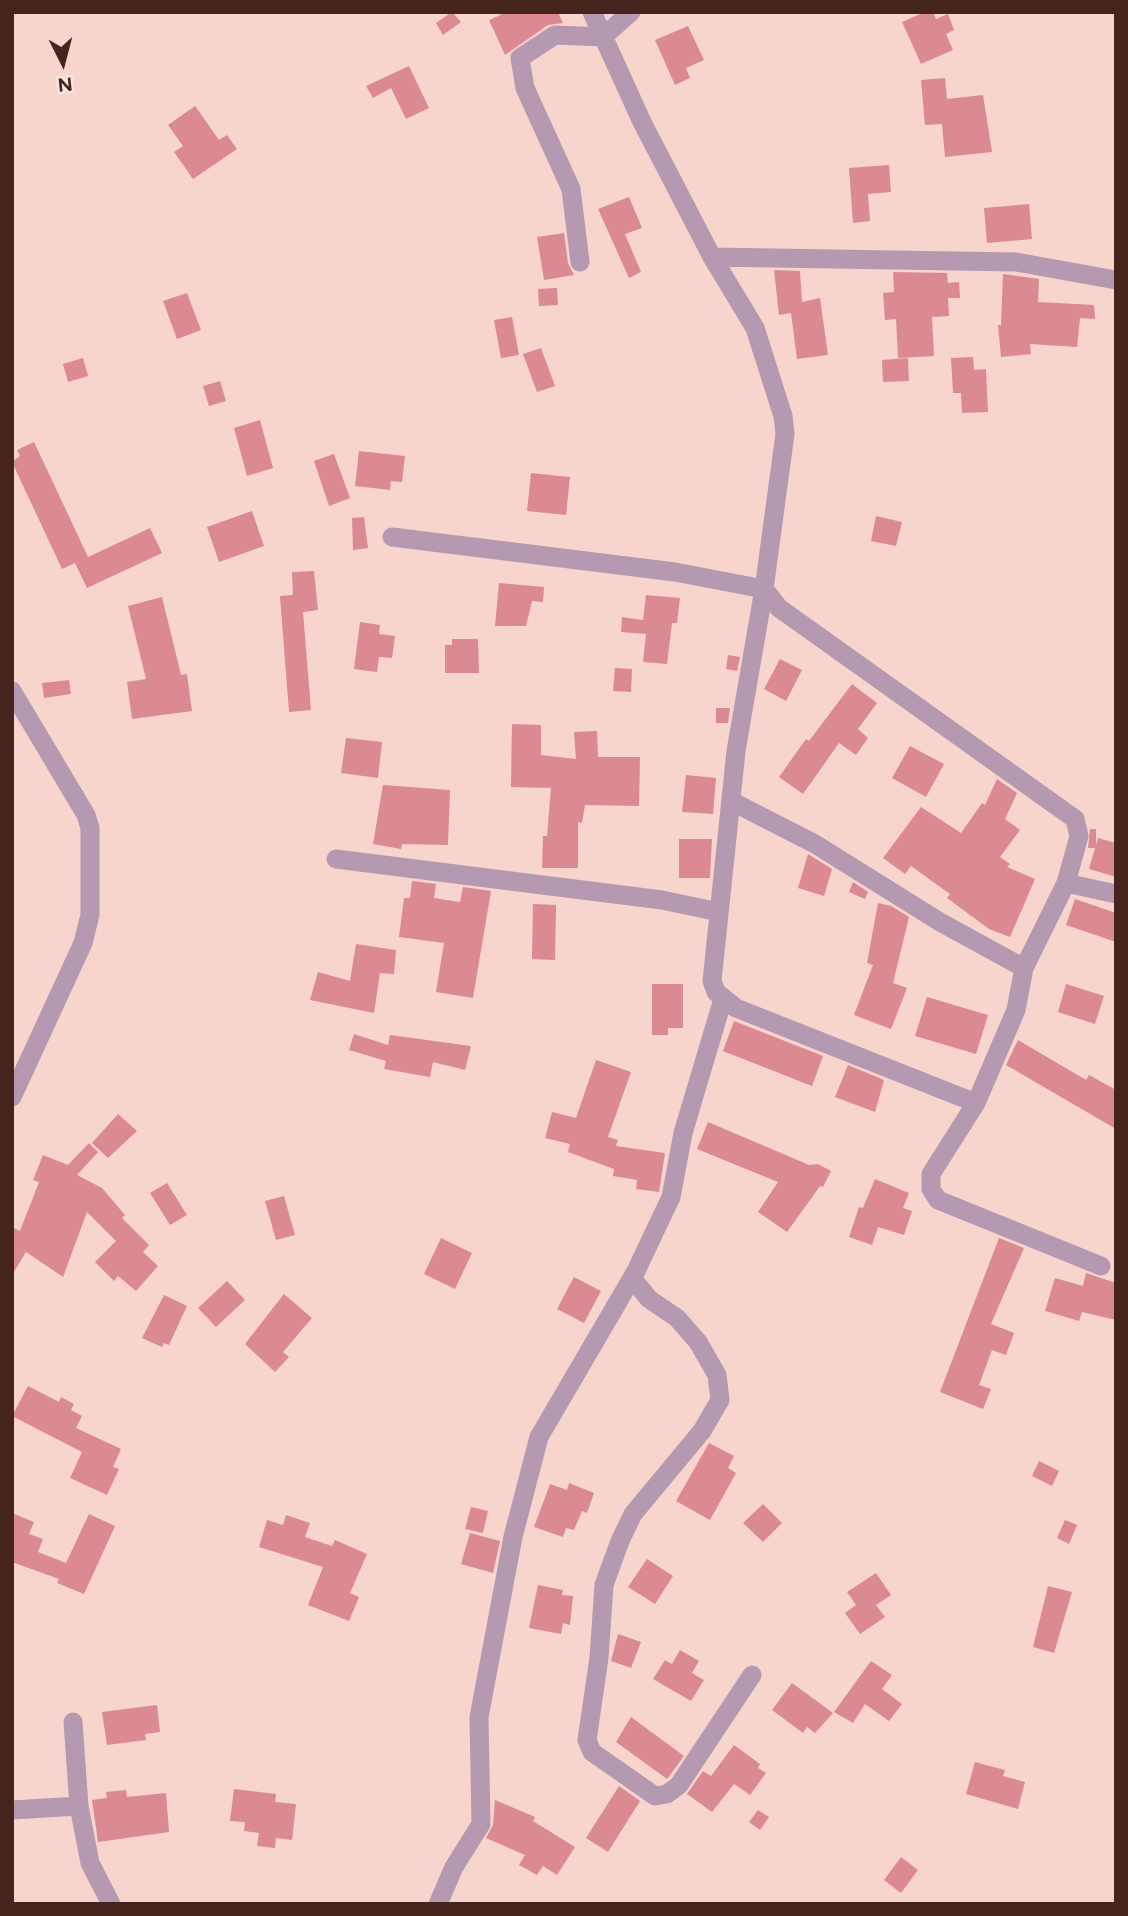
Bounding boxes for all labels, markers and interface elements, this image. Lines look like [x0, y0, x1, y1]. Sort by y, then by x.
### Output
north arrow [28, 28, 98, 98]
text: N [57, 72, 74, 97]

